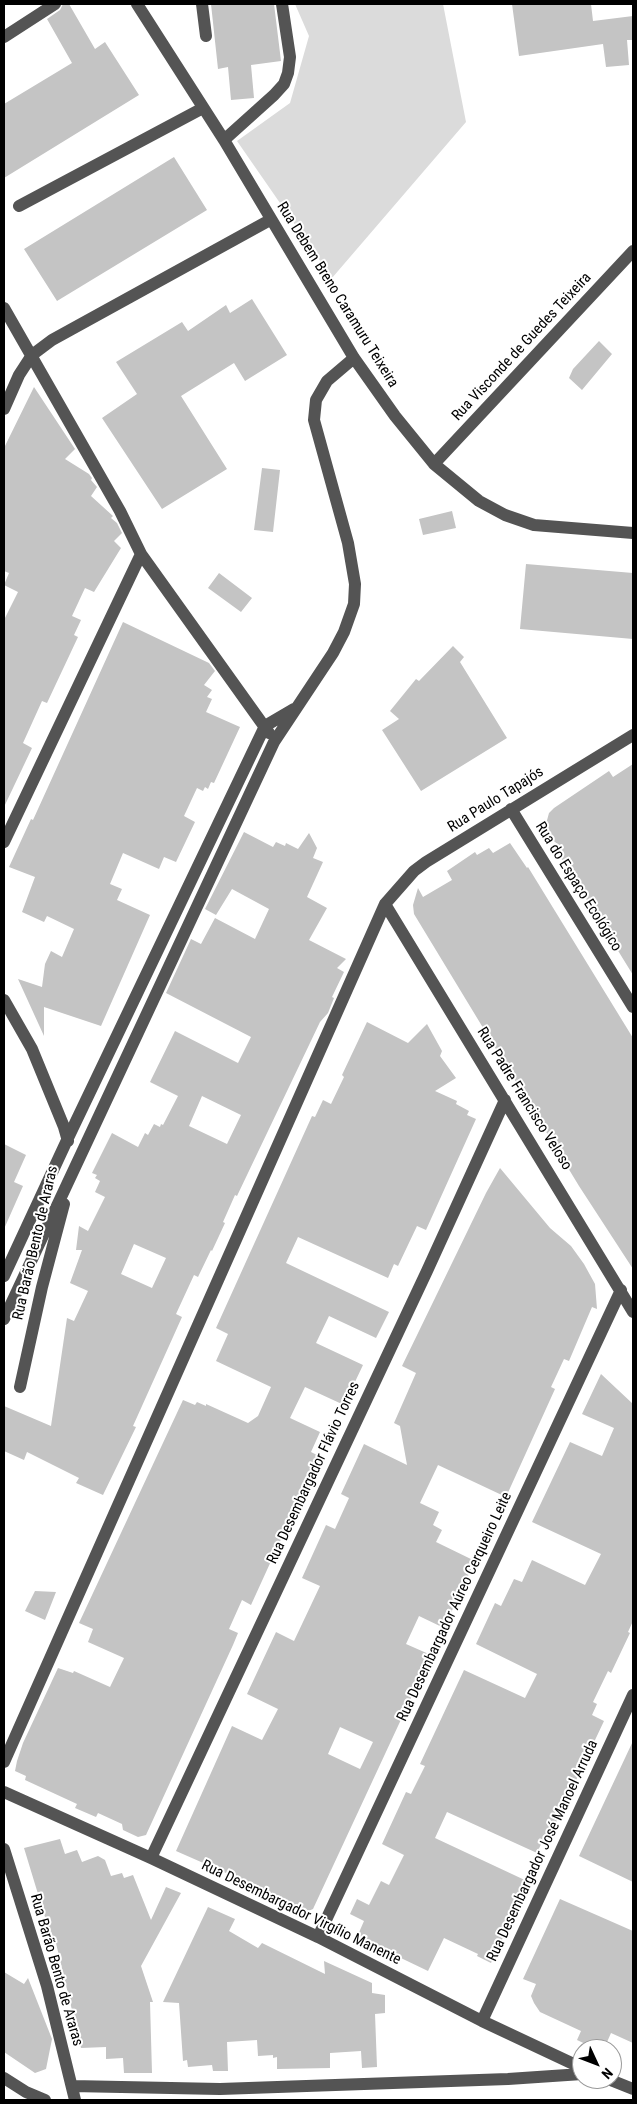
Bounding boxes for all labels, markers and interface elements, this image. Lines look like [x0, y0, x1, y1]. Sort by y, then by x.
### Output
street label: Rua Debem Breno Caramuru Teixeira [272, 199, 402, 391]
street label: Rua Visconde de Guedes Teixeira [449, 269, 595, 425]
street label: Rua Paulo Tapajós [445, 763, 547, 837]
street label: Rua do Espaço Ecológico [531, 819, 625, 955]
street label: Rua Padre Francisco Veloso [473, 1024, 575, 1174]
street label: Rua Barão Bento de Araras [9, 1164, 63, 1322]
street label: Rua Desembargador Flávio Torres [264, 1379, 364, 1567]
street label: Rua Desembargador Aúreo Cerqueiro Leite [394, 1489, 516, 1725]
street label: Rua Desembargador José Manoel Arruda [484, 1737, 602, 1965]
street label: Rua Desembargador Virgílio Manente [198, 1857, 404, 1969]
street label: Rua Barão Bento de Araras [26, 1892, 86, 2048]
north arrow [572, 2039, 622, 2089]
text: N [598, 2065, 616, 2082]

